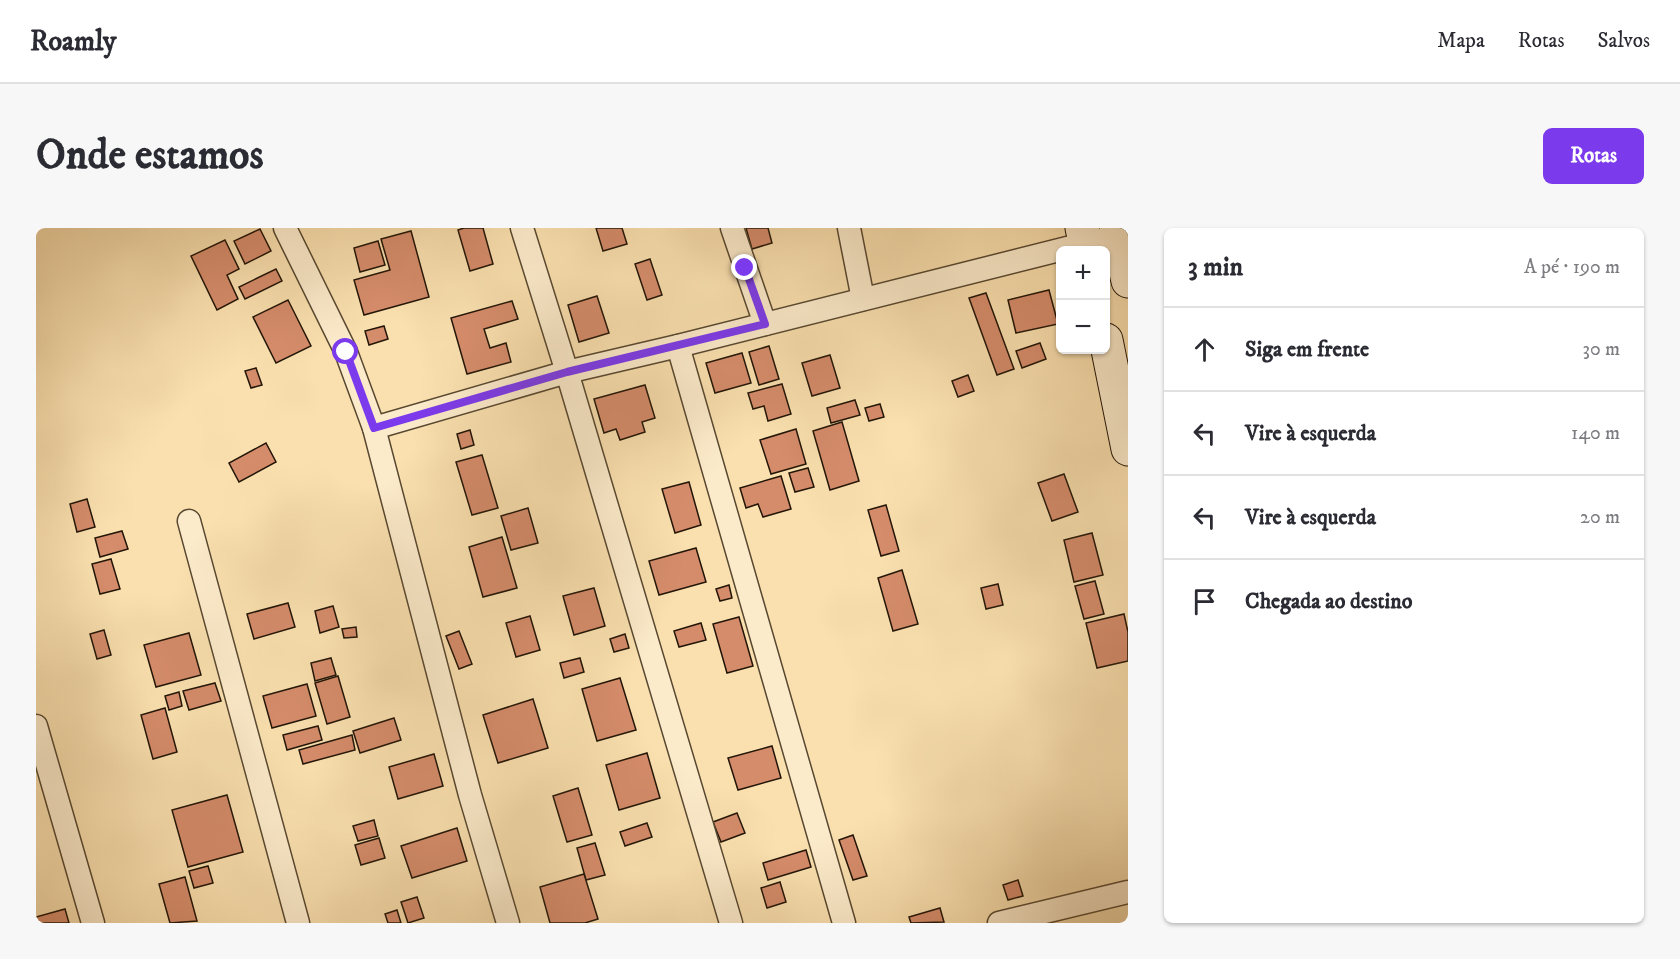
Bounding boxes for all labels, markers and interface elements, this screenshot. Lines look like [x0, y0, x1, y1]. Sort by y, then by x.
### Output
text: Roamly [30, 24, 116, 59]
text: Mapa [1437, 28, 1485, 54]
text: Rotas [1518, 28, 1565, 54]
text: Salvos [1598, 28, 1650, 54]
button: Rotas [1543, 128, 1644, 184]
text: Onde estamos [36, 130, 264, 182]
map controls [1056, 246, 1110, 354]
button: + [1056, 246, 1110, 300]
text: 3 min [1188, 251, 1243, 284]
route end [731, 254, 757, 280]
text: A pé · 190 m [1524, 255, 1620, 280]
button: − [1056, 300, 1110, 354]
icon: ahead [1188, 333, 1221, 366]
text: Siga em frente [1245, 336, 1369, 363]
text: 30 m [1582, 337, 1620, 362]
route start [332, 338, 358, 364]
icon: left [1188, 417, 1221, 450]
text: Vire à esquerda [1245, 420, 1376, 447]
text: 140 m [1571, 421, 1620, 446]
icon: left [1188, 501, 1221, 534]
text: Vire à esquerda [1245, 504, 1376, 531]
text: 20 m [1580, 505, 1620, 530]
icon: arrive [1188, 585, 1221, 618]
text: Chegada ao destino [1245, 588, 1412, 615]

